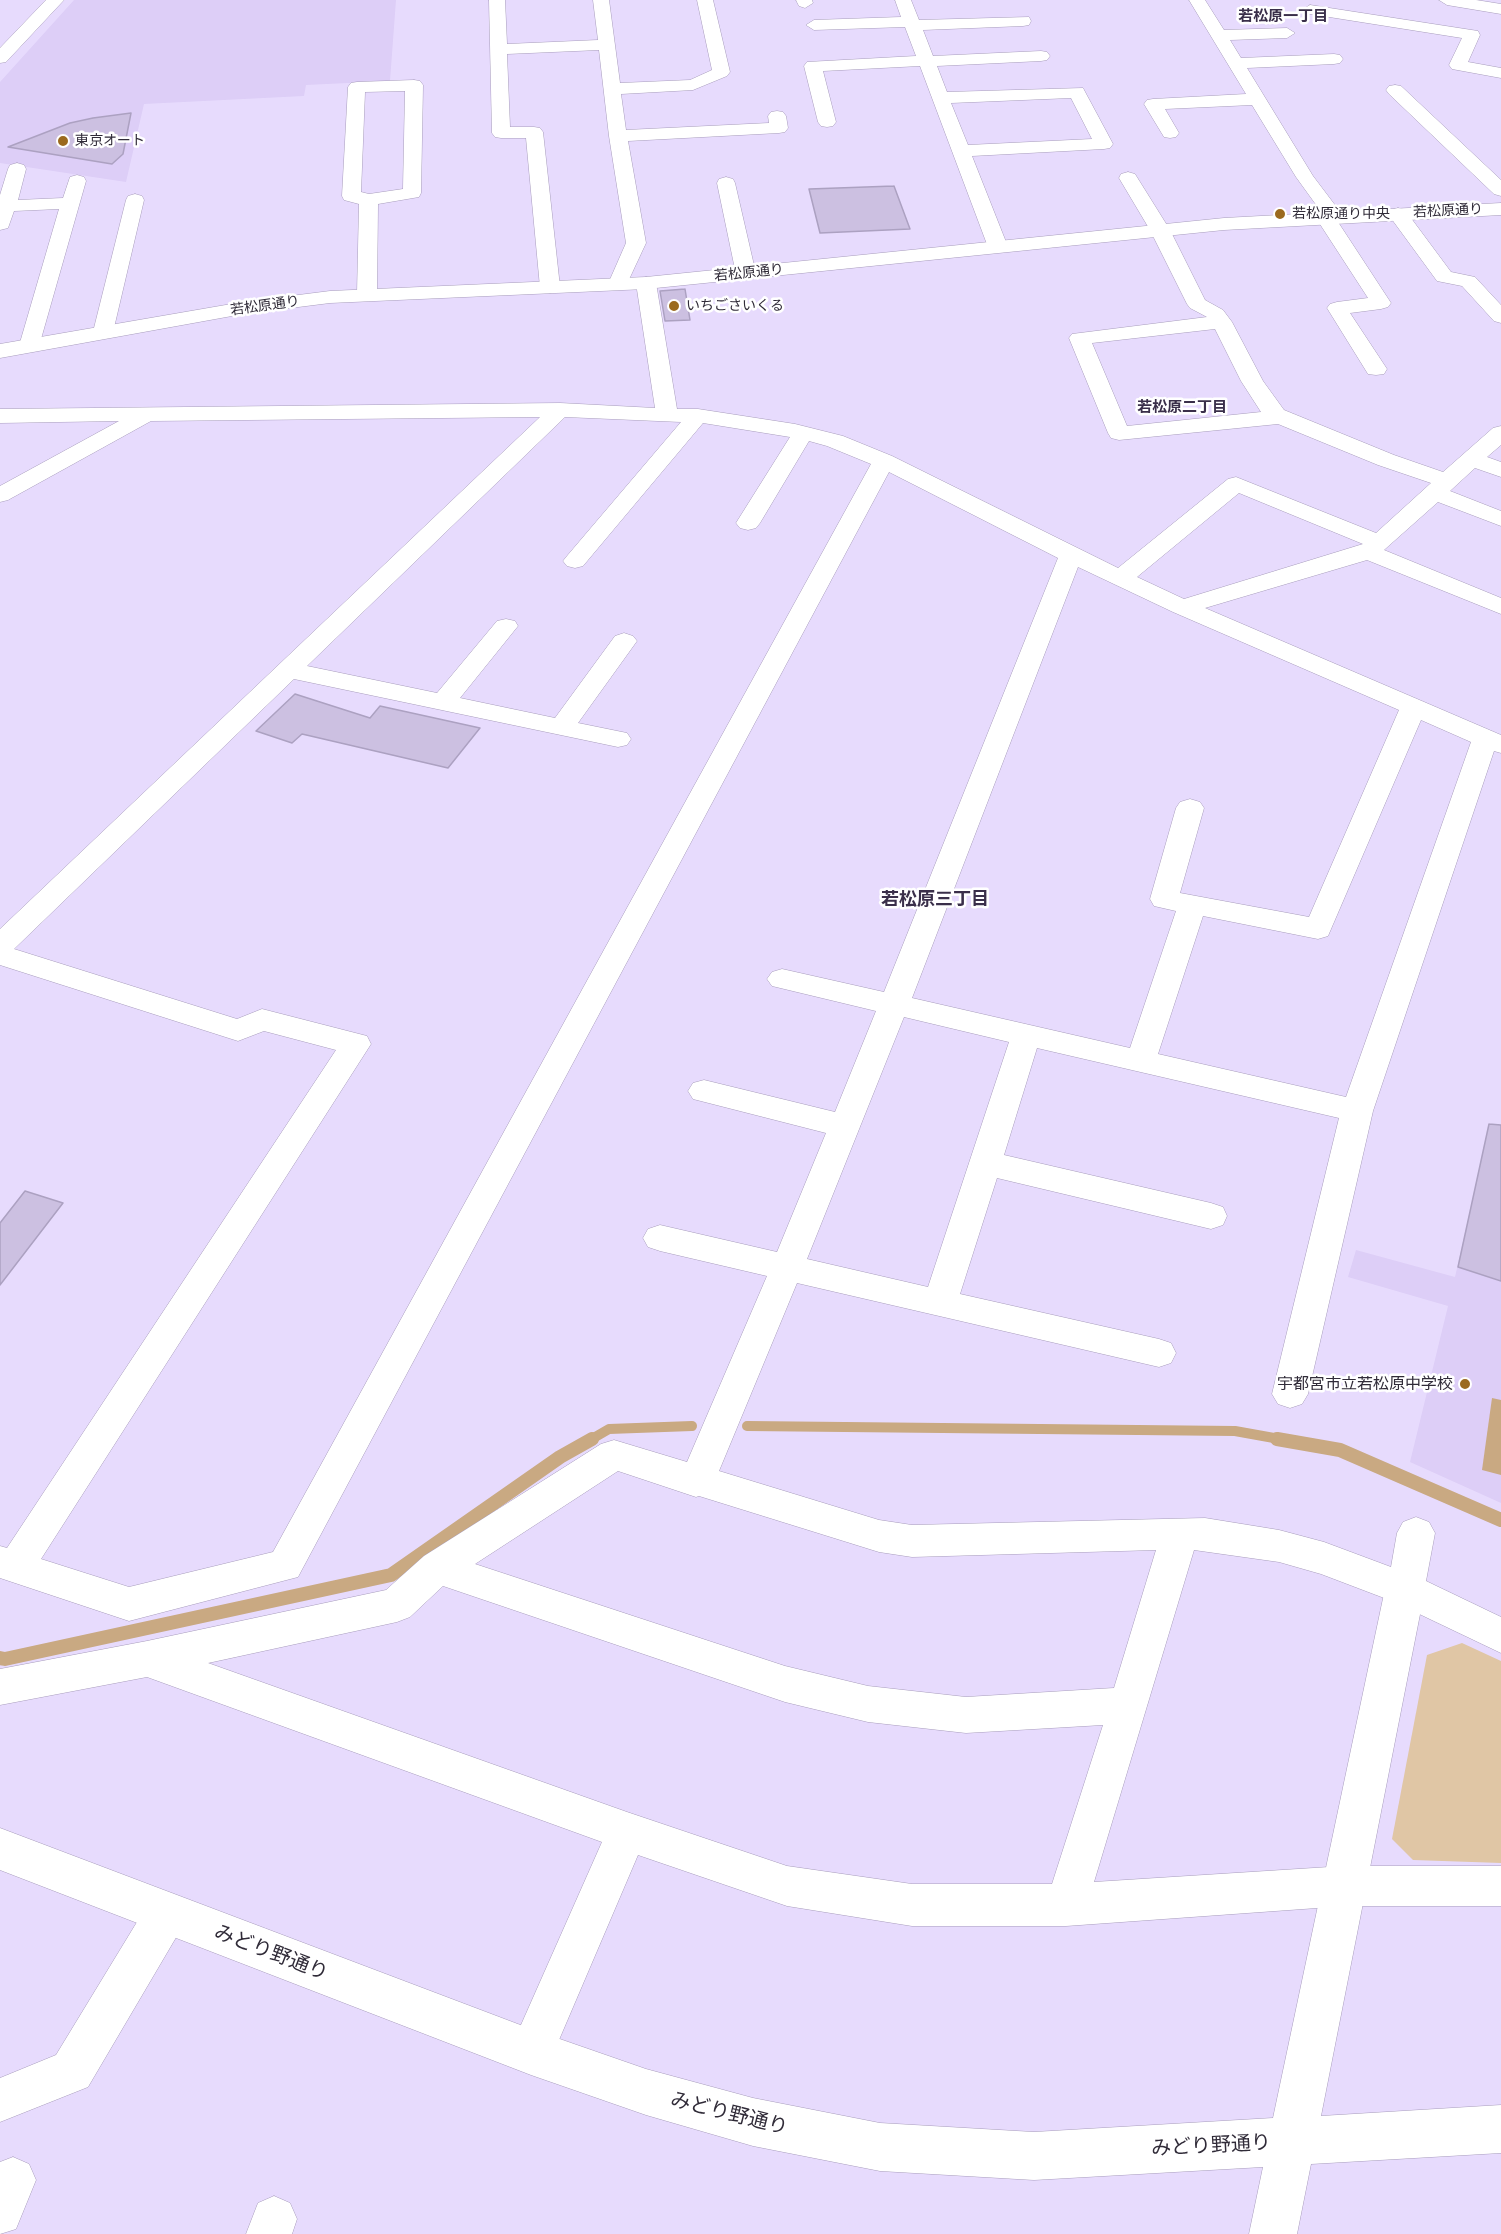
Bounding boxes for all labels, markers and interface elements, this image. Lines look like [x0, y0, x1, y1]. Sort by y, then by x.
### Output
district label: 若松原一丁目 [1238, 8, 1328, 26]
place label: 東京オート [75, 133, 145, 149]
marker: 東京オート [56, 134, 70, 148]
street label: 若松原通り [1413, 201, 1483, 221]
place label: 若松原通り中央 [1292, 206, 1390, 222]
marker: 若松原通り中央 [1273, 207, 1287, 221]
street label: 若松原通り [713, 261, 785, 285]
street label: 若松原通り [229, 293, 301, 319]
place label: いちごさいくる [686, 298, 784, 314]
marker: いちごさいくる [667, 299, 681, 313]
district label: 若松原二丁目 [1137, 399, 1227, 417]
district label: 若松原三丁目 [881, 889, 989, 911]
place label: 宇都宮市立若松原中学校 [1277, 1374, 1453, 1394]
marker: 宇都宮市立若松原中学校 [1458, 1377, 1472, 1391]
street label: みどり野通り [211, 1920, 331, 1986]
street label: みどり野通り [668, 2088, 790, 2140]
street label: みどり野通り [1150, 2131, 1272, 2161]

